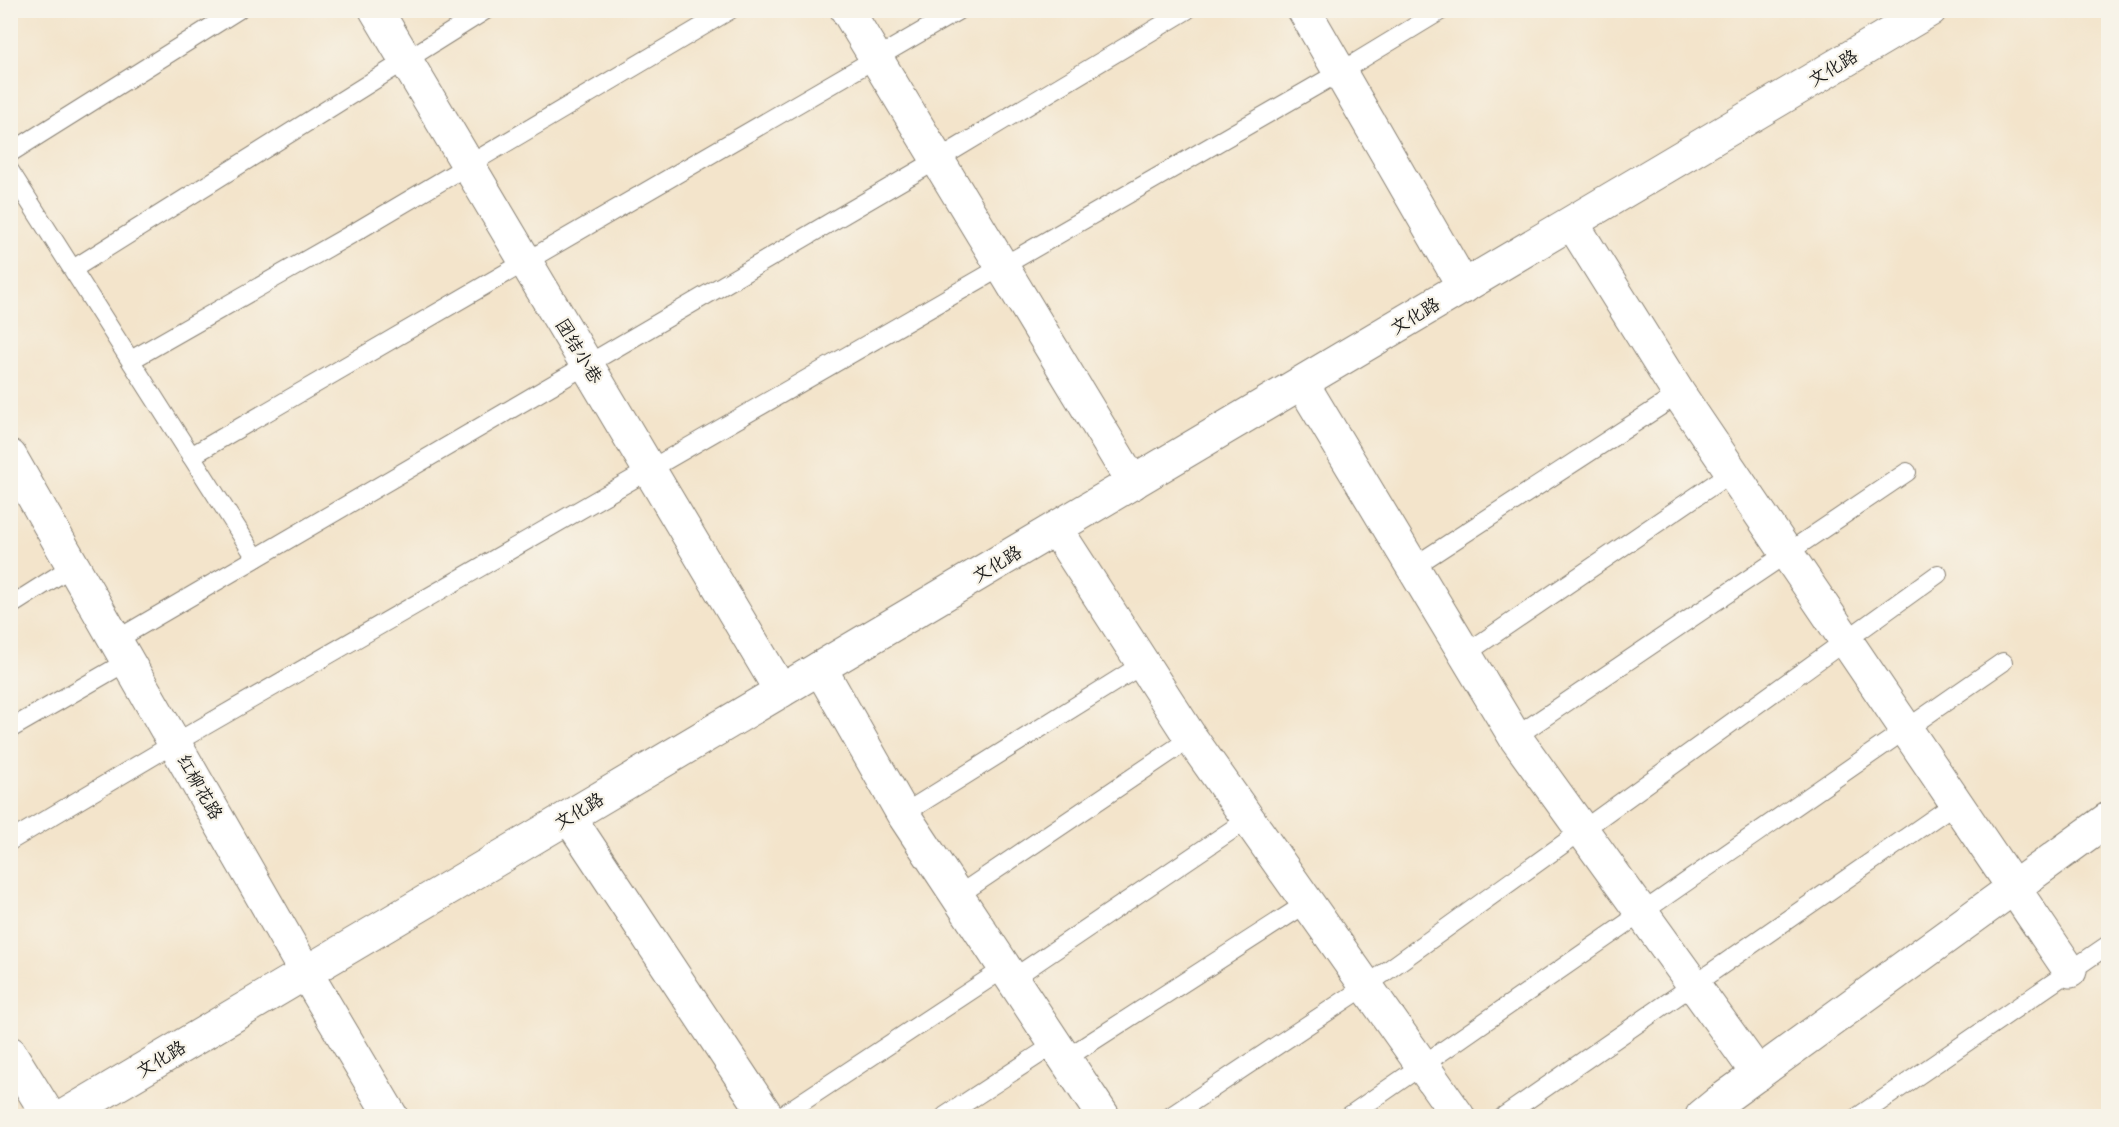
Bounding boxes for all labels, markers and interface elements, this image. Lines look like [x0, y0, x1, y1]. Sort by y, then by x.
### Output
street label: 文化路 [1805, 46, 1864, 95]
street label: 文化路 [1387, 294, 1446, 343]
street label: 团结小巷 [548, 315, 606, 390]
street label: 文化路 [969, 542, 1028, 591]
street label: 红柳花路 [169, 751, 227, 826]
street label: 文化路 [551, 789, 610, 838]
street label: 文化路 [133, 1037, 192, 1086]

